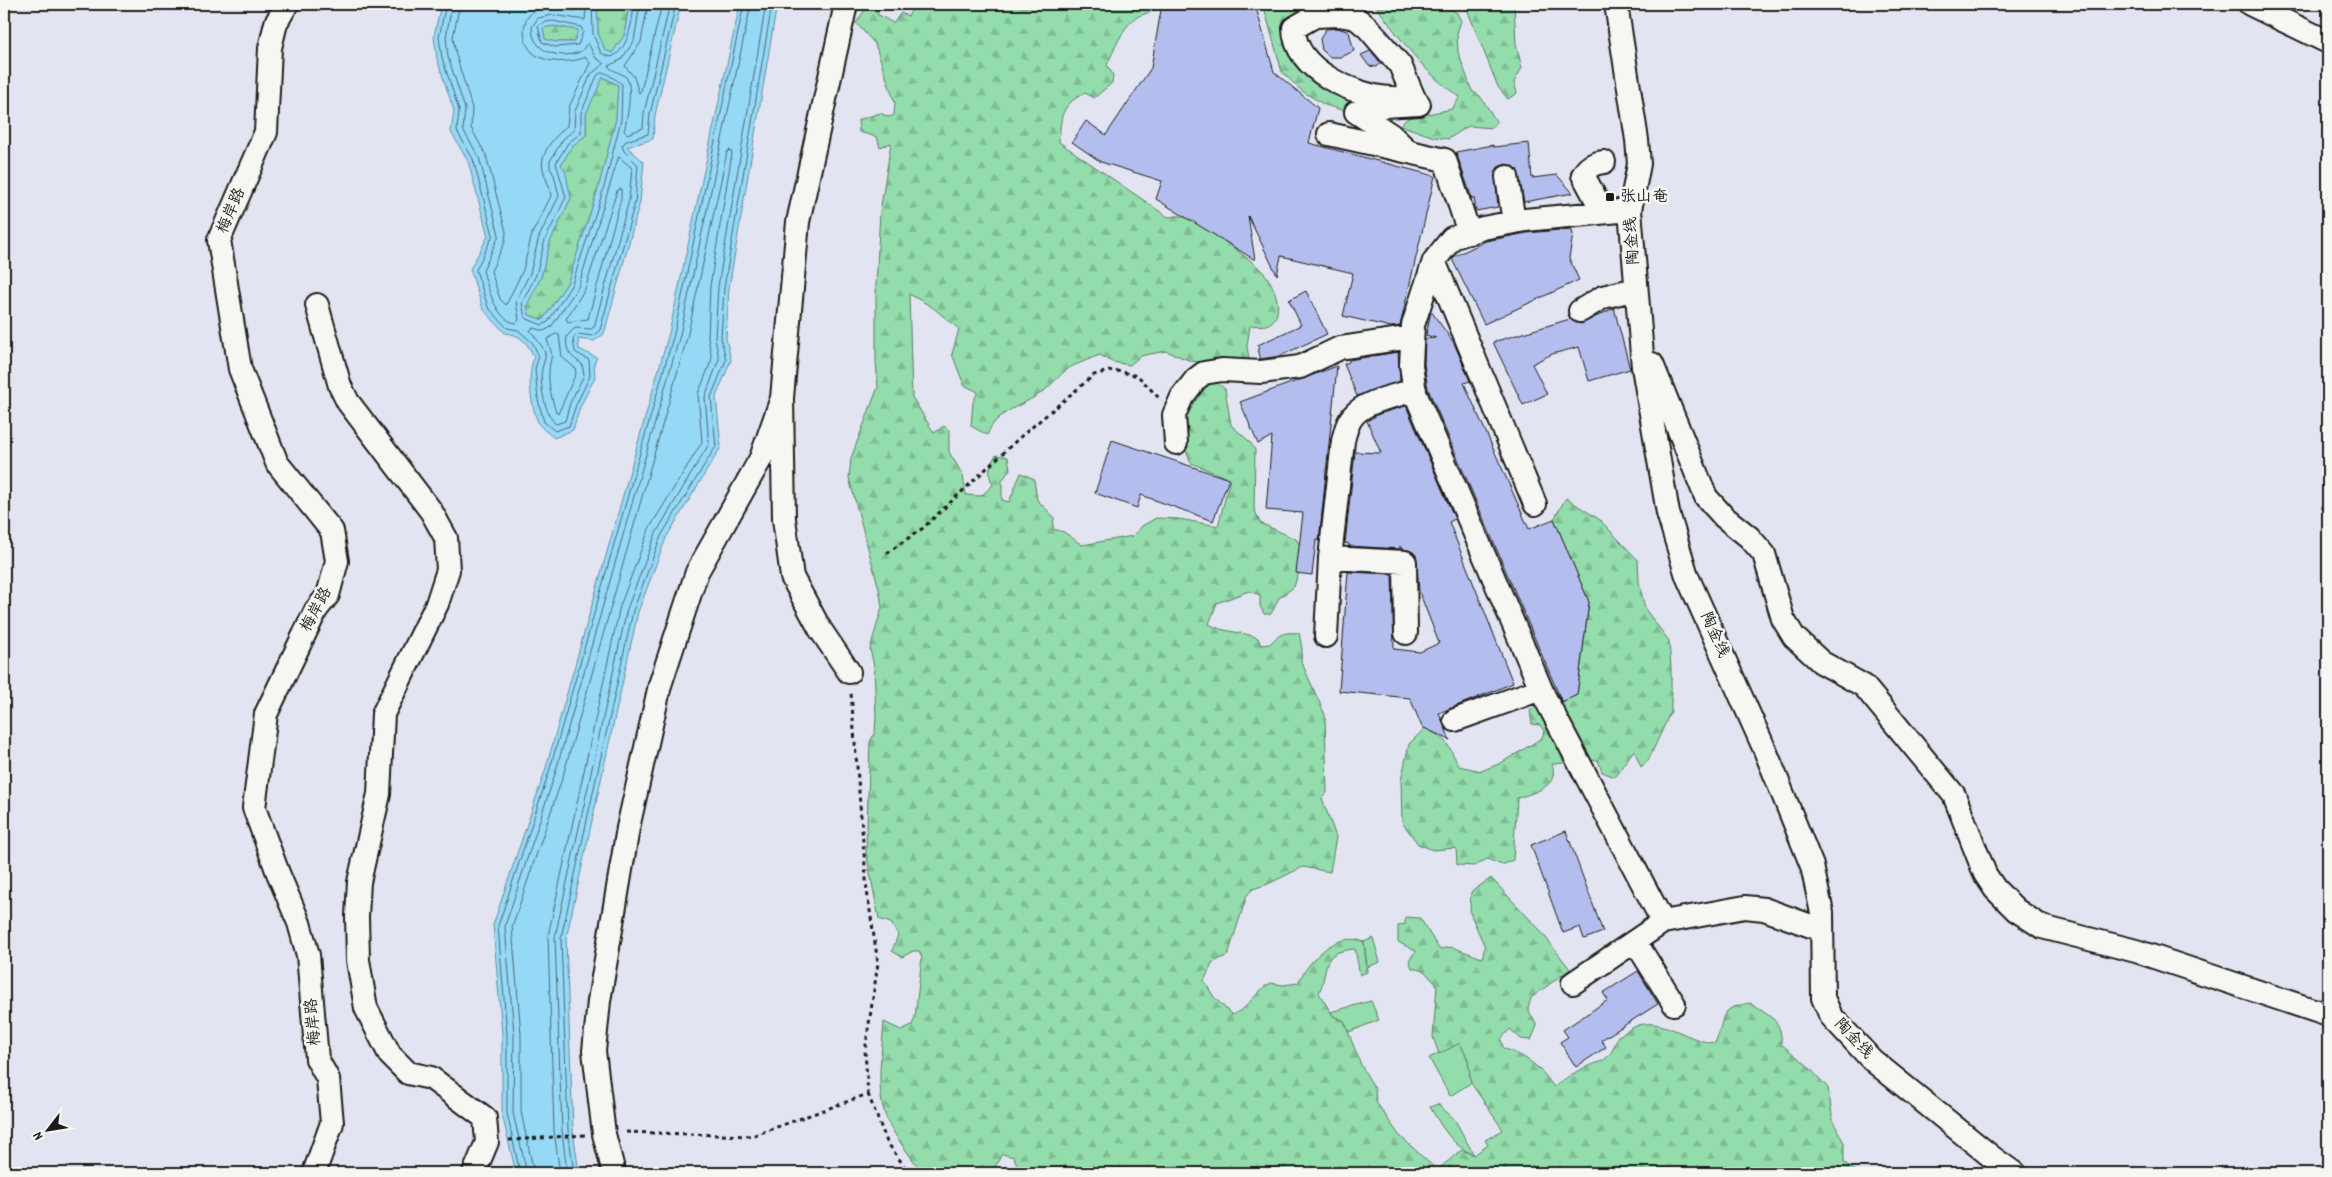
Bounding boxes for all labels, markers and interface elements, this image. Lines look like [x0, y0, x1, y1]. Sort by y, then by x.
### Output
street label: 梅岸路 [212, 184, 252, 238]
place label: 张山奄 [1620, 186, 1668, 209]
marker: 张山奄 [1604, 191, 1616, 203]
street label: 陶金线 [1620, 216, 1646, 266]
street label: 梅岸路 [296, 583, 338, 637]
street label: 陶金线 [1694, 608, 1734, 662]
street label: 梅岸路 [300, 997, 328, 1047]
street label: 陶金线 [1828, 1014, 1878, 1064]
north arrow [22, 1104, 72, 1154]
text: N [28, 1127, 49, 1144]

